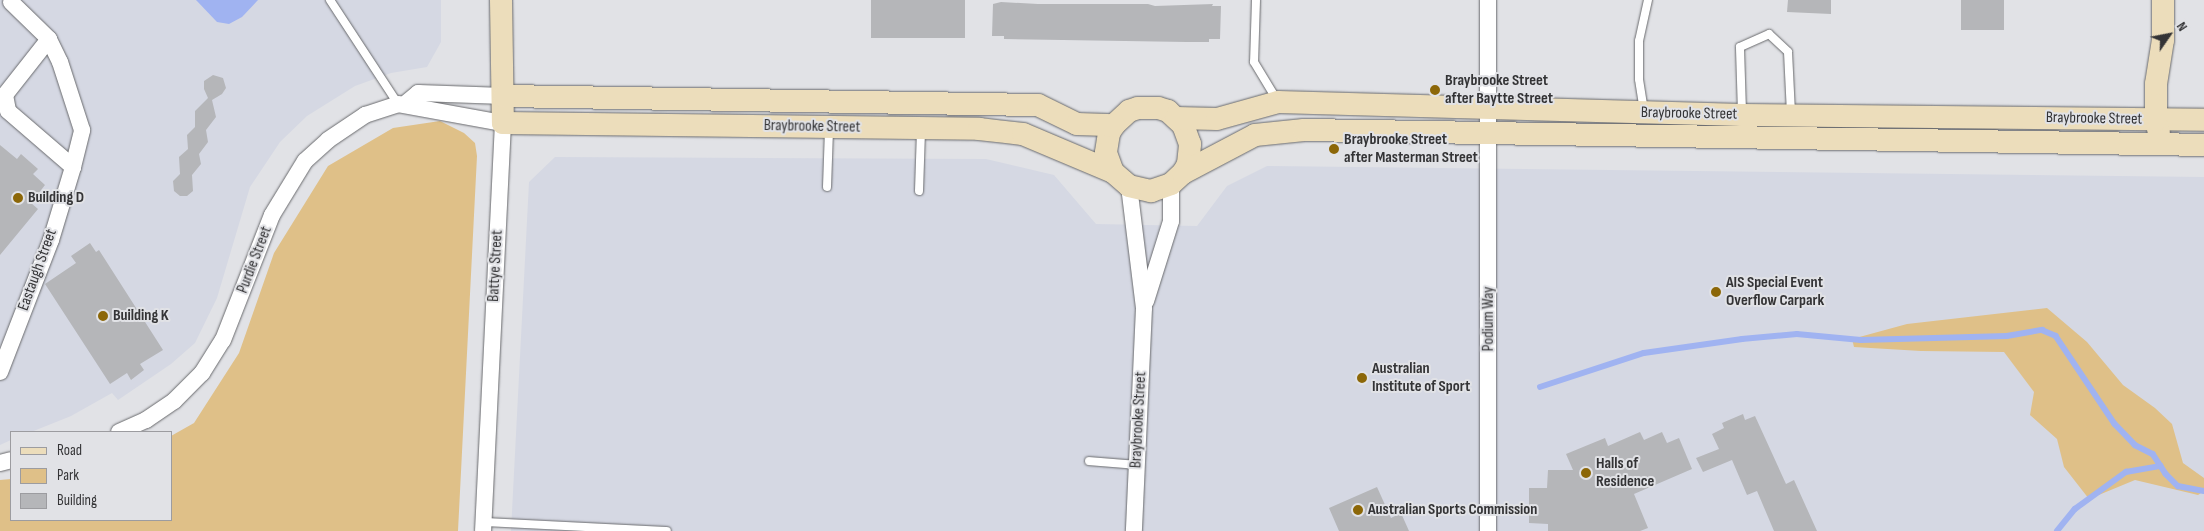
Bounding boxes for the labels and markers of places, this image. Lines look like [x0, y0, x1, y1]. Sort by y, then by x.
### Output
place label: Braybrooke Street after Baytte Street [1445, 71, 1553, 109]
marker: Braybrooke Street after Baytte Street [1429, 84, 1441, 96]
place label: Braybrooke Street after Masterman Street [1344, 130, 1478, 168]
marker: Braybrooke Street after Masterman Street [1328, 143, 1340, 155]
place label: Building D [28, 188, 84, 208]
marker: Building D [12, 192, 24, 204]
place label: AIS Special Event Overflow Carpark [1726, 273, 1824, 311]
marker: AIS Special Event Overflow Carpark [1710, 286, 1722, 298]
place label: Building K [113, 306, 169, 326]
marker: Building K [97, 310, 109, 322]
place label: Australian Institute of Sport [1372, 359, 1470, 397]
marker: Australian Institute of Sport [1356, 372, 1368, 384]
place label: Halls of Residence [1596, 454, 1654, 492]
marker: Halls of Residence [1580, 467, 1592, 479]
place label: Australian Sports Commission [1368, 500, 1537, 520]
marker: Australian Sports Commission [1352, 504, 1364, 516]

